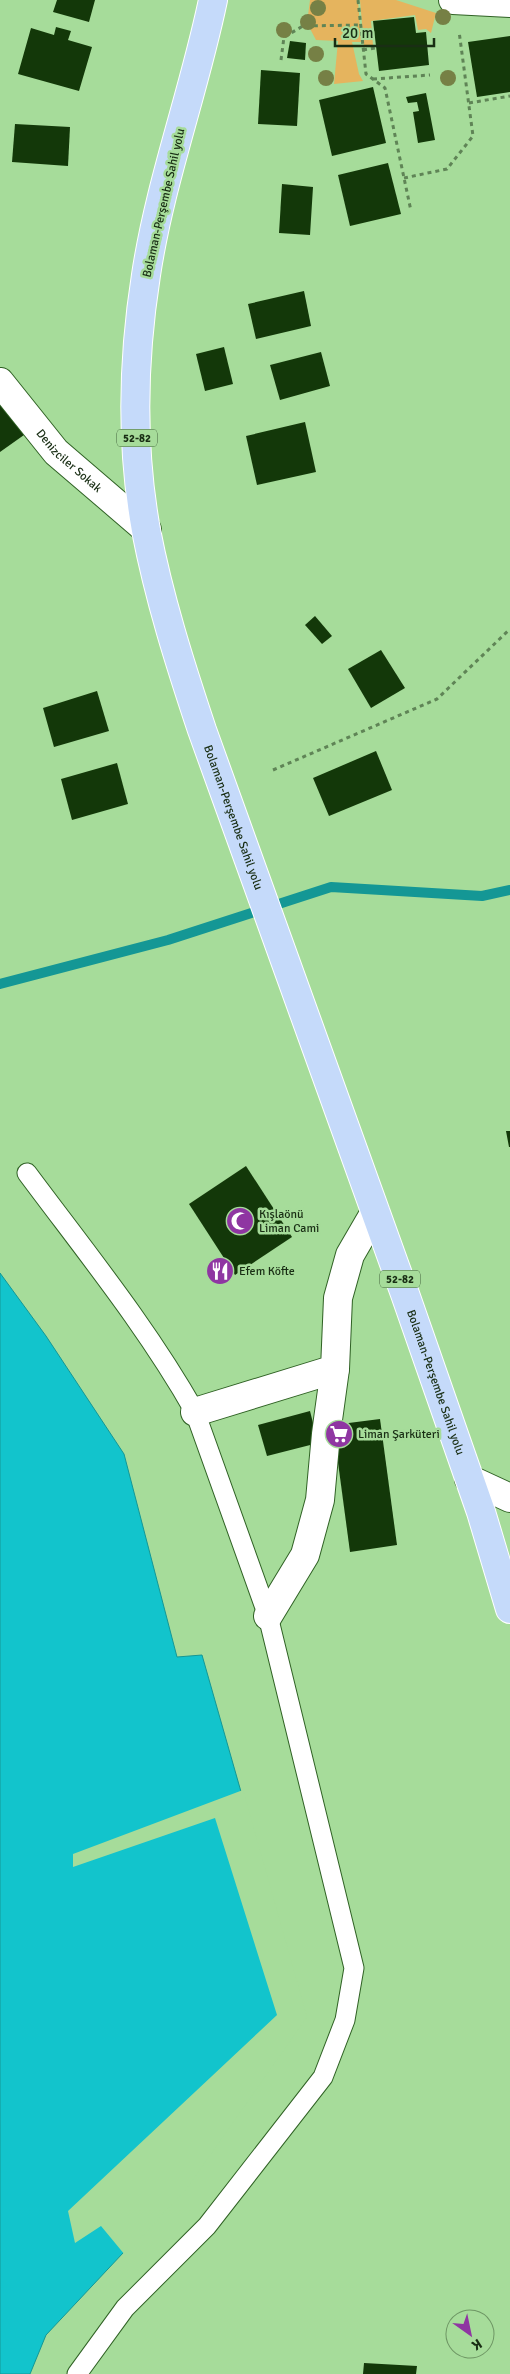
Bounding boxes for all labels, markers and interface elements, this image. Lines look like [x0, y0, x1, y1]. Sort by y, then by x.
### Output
scale bar [335, 15, 434, 47]
text: 20 m [342, 24, 373, 42]
street label: Bolaman-Perşembe Sahil yolu [140, 127, 188, 279]
street label: Denizciler Sokak [33, 426, 105, 495]
road number: 52-82 [117, 429, 157, 446]
street label: Bolaman-Perşembe Sahil yolu [201, 743, 266, 892]
mosque icon: Kışlaönü Liman Cami [225, 1206, 255, 1236]
place label: Kışlaönü Liman Cami [259, 1207, 319, 1236]
restaurant icon: Efem Köfte [205, 1256, 235, 1286]
place label: Efem Köfte [239, 1264, 295, 1279]
road number: 52-82 [380, 1270, 420, 1288]
street label: Bolaman-Perşembe Sahil yolu [404, 1308, 468, 1457]
supermarket icon: Liman Şarküteri [324, 1419, 354, 1449]
place label: Liman Şarküteri [358, 1427, 440, 1442]
north arrow [445, 2309, 495, 2359]
text: K [468, 2335, 485, 2354]

